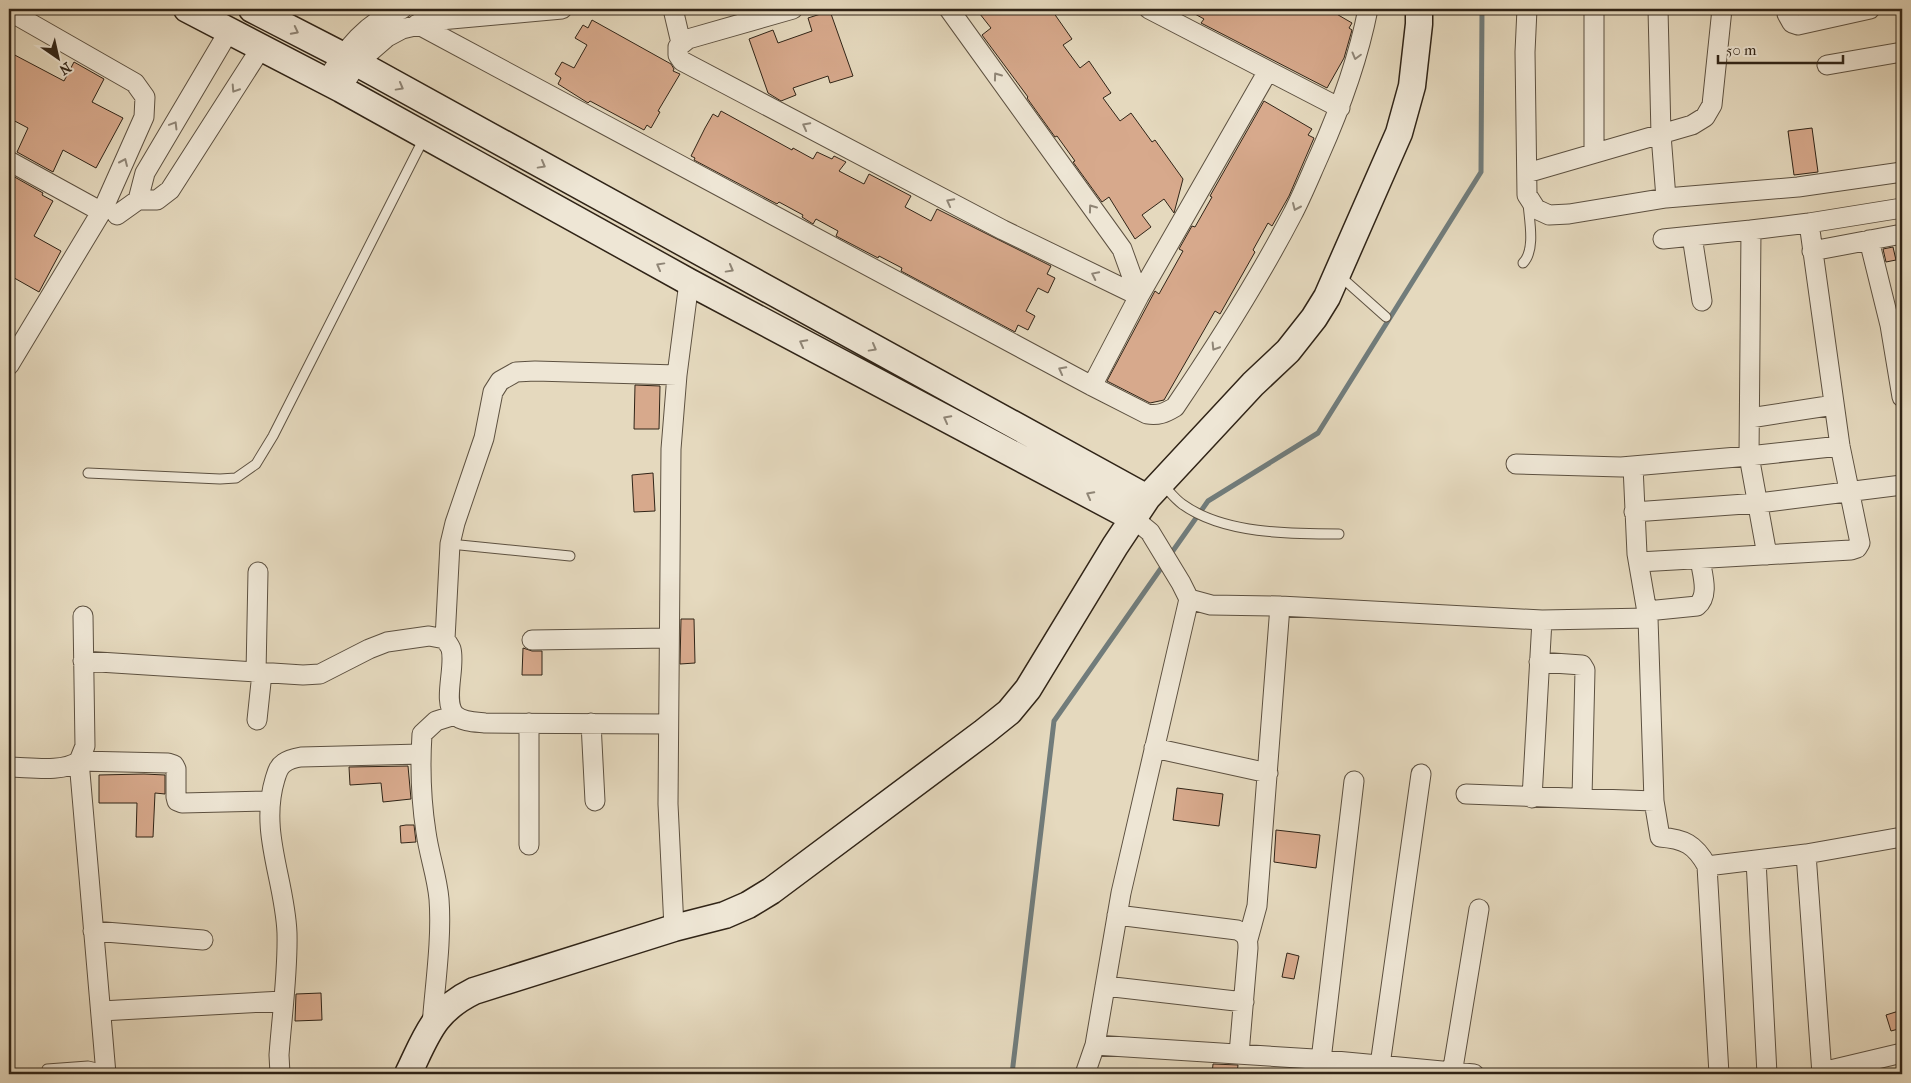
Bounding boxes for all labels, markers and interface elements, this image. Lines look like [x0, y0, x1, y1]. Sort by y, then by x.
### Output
one-way arrow [290, 25, 299, 35]
north arrow [32, 32, 82, 82]
scale bar [1718, 32, 1844, 64]
text: 50 m [1726, 41, 1757, 59]
one-way arrow [1351, 52, 1362, 60]
text: N [56, 58, 74, 79]
one-way arrow [995, 73, 1003, 82]
one-way arrow [394, 81, 403, 91]
one-way arrow [231, 84, 241, 93]
one-way arrow [167, 121, 177, 130]
one-way arrow [803, 122, 812, 132]
one-way arrow [118, 158, 129, 167]
one-way arrow [537, 159, 546, 169]
one-way arrow [946, 198, 955, 208]
one-way arrow [1292, 202, 1303, 211]
one-way arrow [1090, 205, 1098, 214]
one-way arrow [656, 262, 665, 272]
one-way arrow [725, 263, 734, 273]
one-way arrow [1091, 271, 1100, 281]
one-way arrow [799, 339, 808, 349]
one-way arrow [867, 342, 876, 352]
one-way arrow [1212, 342, 1221, 351]
one-way arrow [1058, 366, 1067, 376]
one-way arrow [943, 415, 952, 425]
one-way arrow [1086, 491, 1095, 501]

